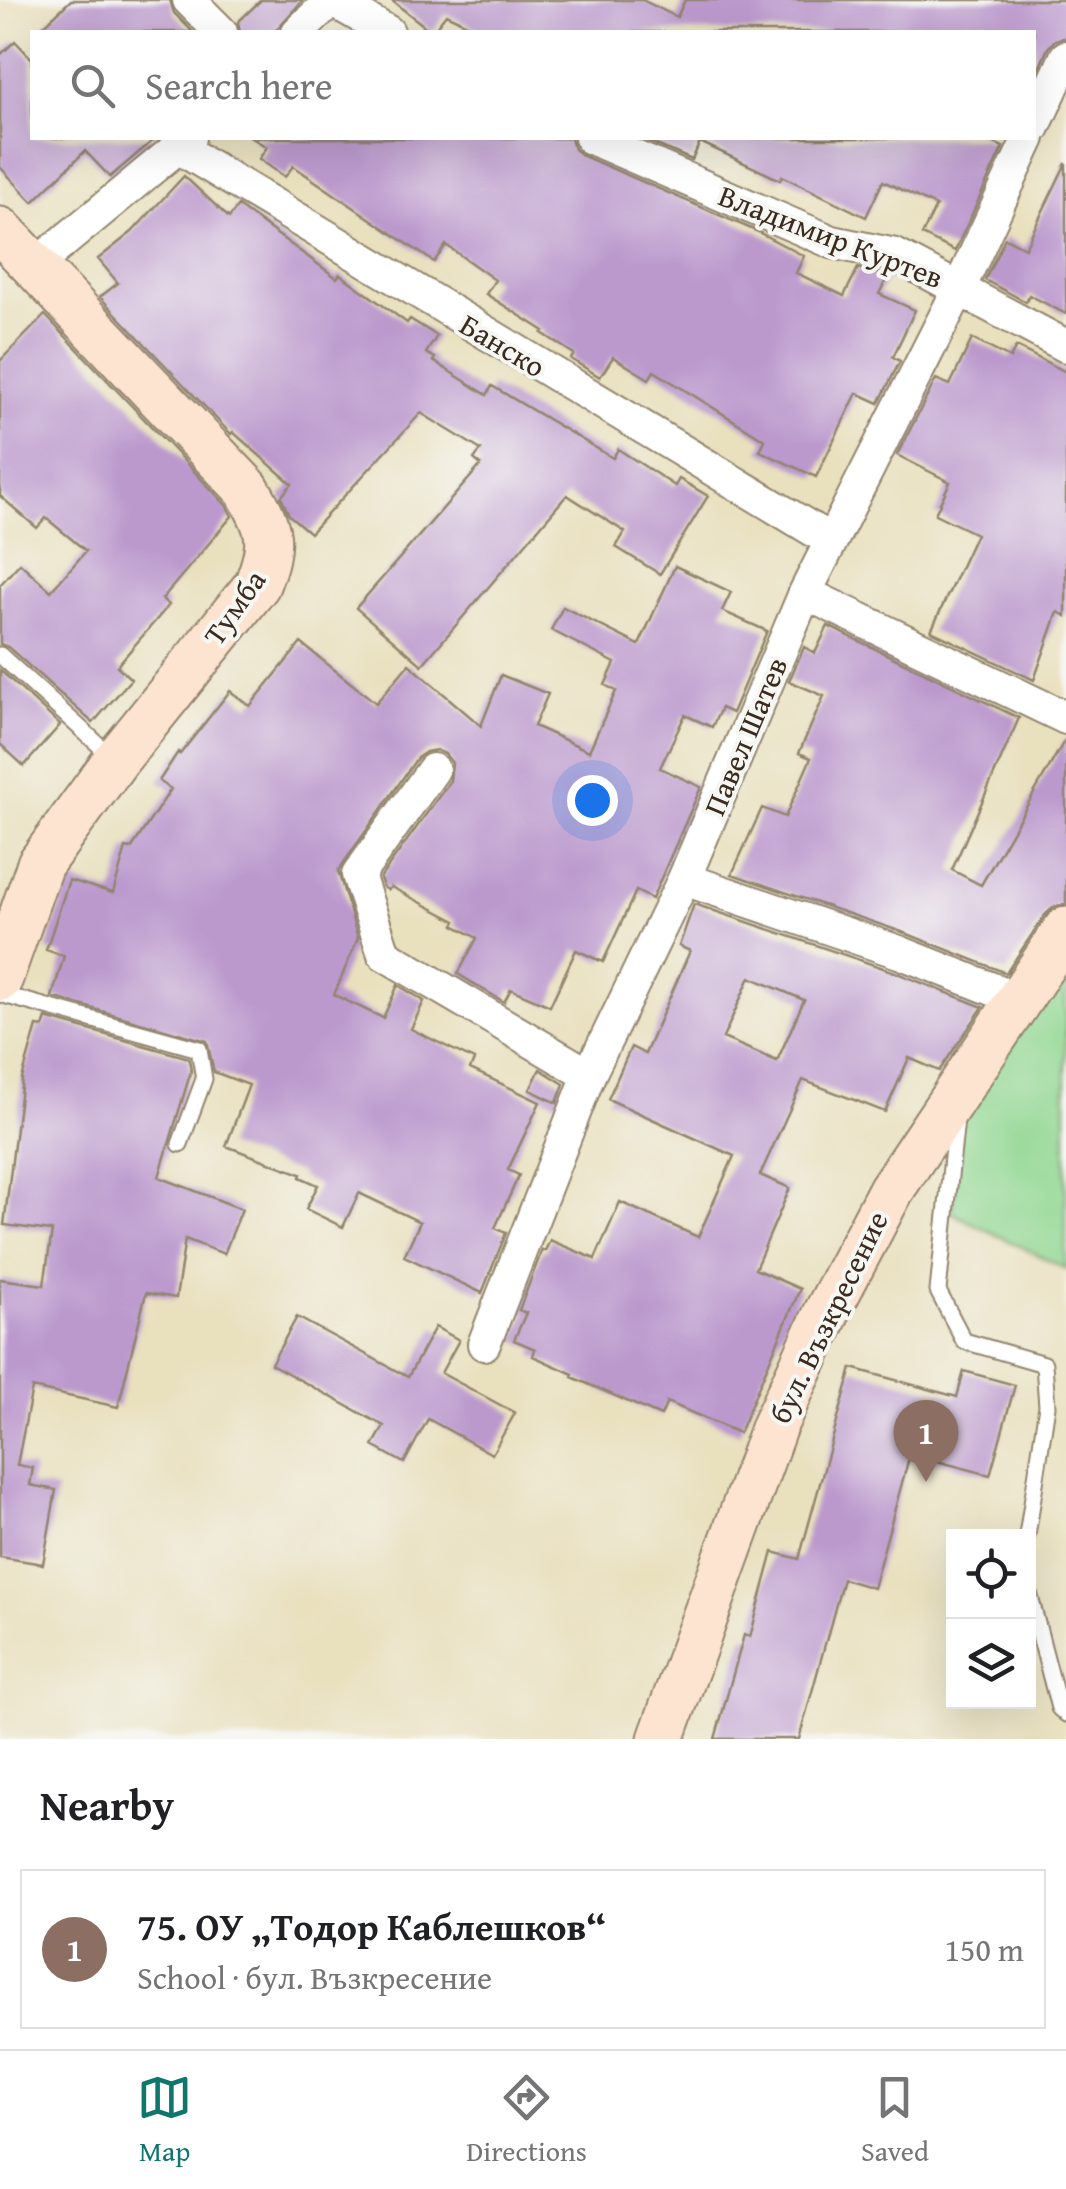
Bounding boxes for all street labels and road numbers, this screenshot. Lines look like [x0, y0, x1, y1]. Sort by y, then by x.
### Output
street label: Владимир Куртев [712, 173, 950, 299]
street label: Банско [452, 302, 554, 388]
street label: Тумба [192, 560, 276, 654]
street label: Павел Шатев [692, 650, 798, 822]
street label: бул. Възкресение [758, 1203, 898, 1431]

